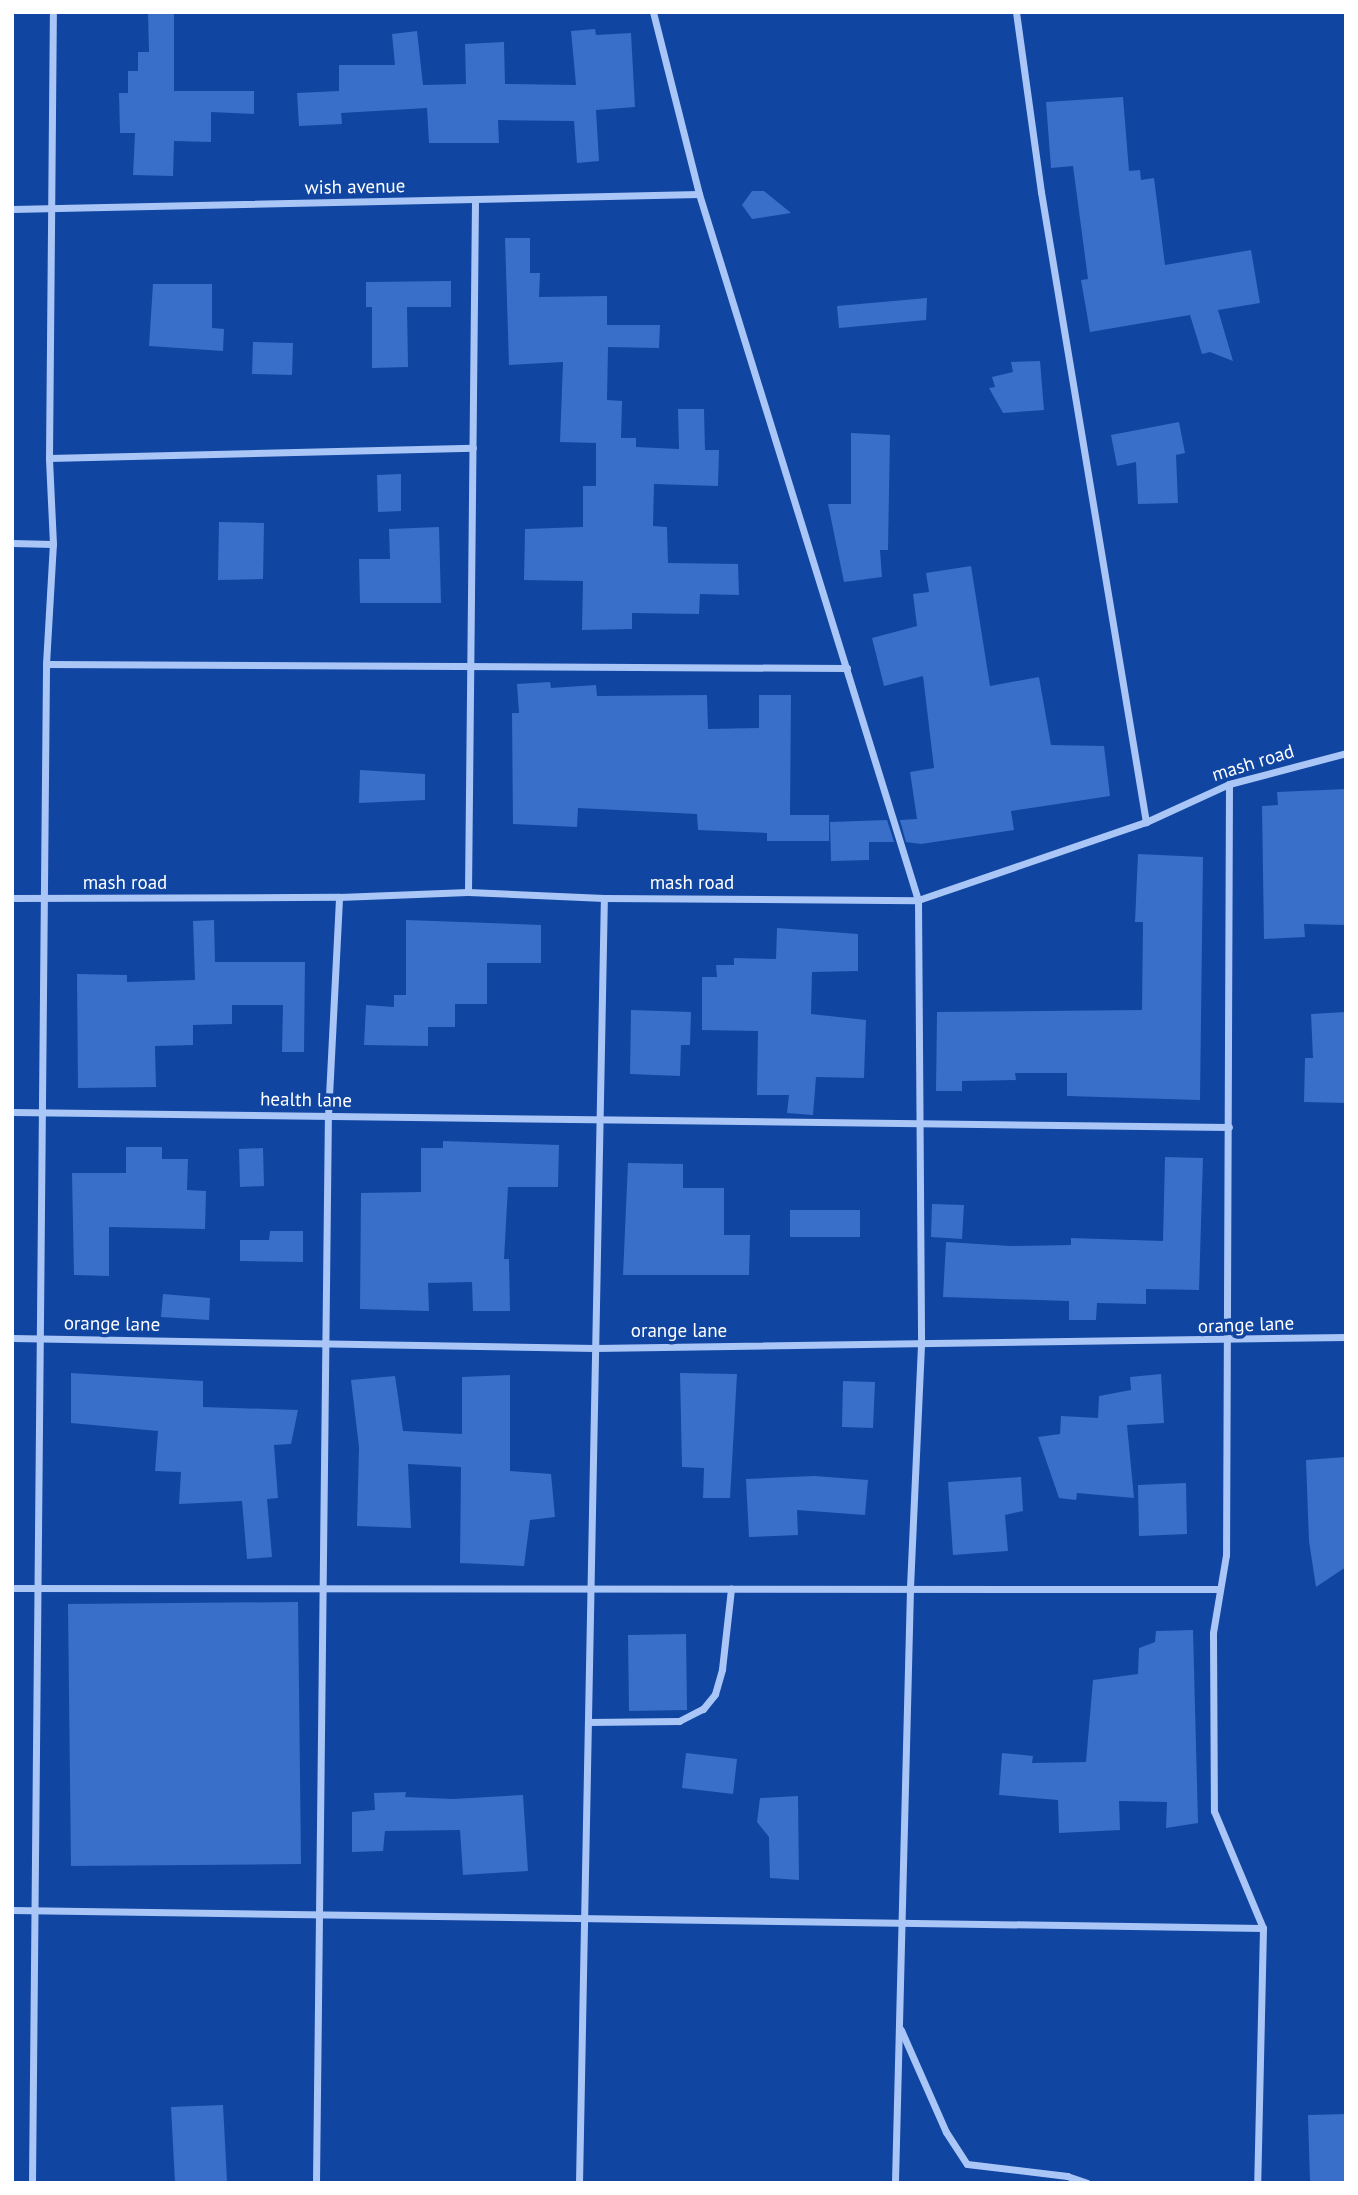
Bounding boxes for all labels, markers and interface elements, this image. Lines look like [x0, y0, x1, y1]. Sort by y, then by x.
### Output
street label: wish avenue [304, 175, 406, 199]
street label: mash road [1209, 740, 1297, 786]
street label: mash road [83, 872, 167, 894]
street label: mash road [650, 872, 734, 894]
street label: health lane [260, 1088, 352, 1112]
street label: orange lane [64, 1312, 160, 1336]
street label: orange lane [1197, 1312, 1295, 1338]
street label: orange lane [631, 1320, 727, 1342]

